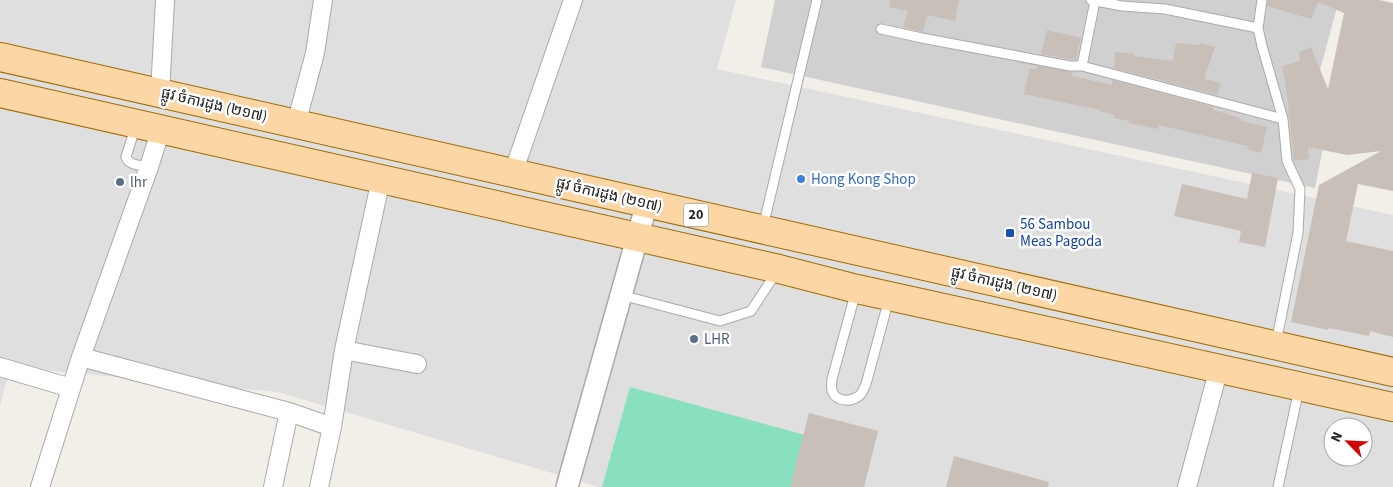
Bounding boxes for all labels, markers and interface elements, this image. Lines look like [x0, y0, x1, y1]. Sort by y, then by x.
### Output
street label: ផ្លូវ ចំការដូង (២១៧) [158, 83, 269, 130]
place label: Hong Kong Shop [811, 169, 916, 190]
place label: lhr [130, 172, 148, 193]
street label: ផ្លូវ ចំការដូង (២១៧) [553, 173, 664, 220]
marker: Hong Kong Shop [795, 173, 807, 185]
marker: lhr [114, 176, 126, 188]
road number: 20 [684, 204, 708, 226]
place label: 56 Sambou Meas Pagoda [1020, 214, 1102, 252]
marker: 56 Sambou Meas Pagoda [1004, 227, 1016, 239]
street label: ផ្លូវ ចំការដូង (២១៧) [948, 262, 1059, 309]
place label: LHR [704, 329, 730, 350]
marker: LHR [688, 333, 700, 345]
north arrow [1323, 417, 1373, 467]
text: N [1326, 429, 1348, 445]

